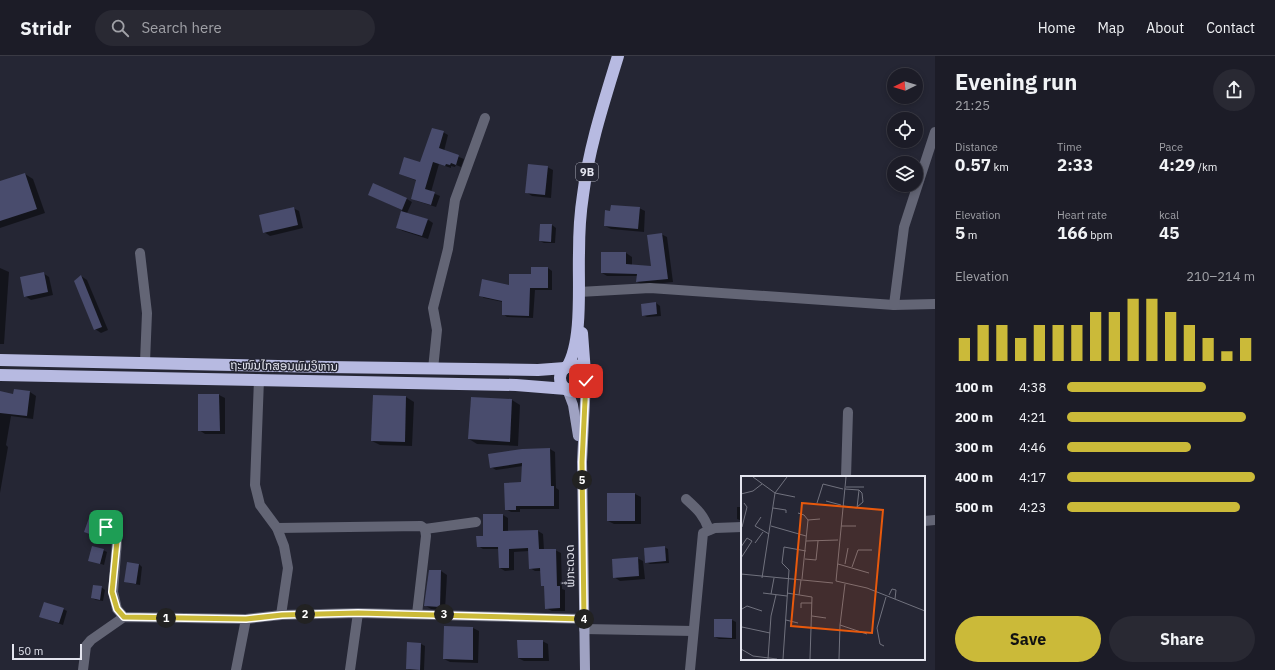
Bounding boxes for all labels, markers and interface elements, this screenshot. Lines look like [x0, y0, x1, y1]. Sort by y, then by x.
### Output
search box [95, 10, 375, 46]
text: Stridr [20, 16, 71, 40]
icon: search [109, 17, 131, 39]
text: Search here [141, 18, 222, 37]
text: Home [1038, 19, 1075, 37]
text: Map [1097, 19, 1124, 37]
text: About [1146, 19, 1184, 37]
text: Contact [1206, 19, 1255, 37]
text: Evening run [955, 67, 1077, 96]
north arrow [887, 68, 923, 104]
map controls [887, 68, 923, 192]
button: share [1213, 69, 1255, 111]
text: 21:25 [955, 97, 990, 114]
button: locate [887, 112, 923, 148]
text: Distance [955, 140, 998, 154]
text: Time [1057, 140, 1082, 154]
text: Pace [1159, 140, 1183, 154]
text: 0.57 [955, 154, 991, 176]
text: 2:33 [1057, 154, 1093, 176]
text: 4:29 [1159, 154, 1195, 176]
button: layers [887, 156, 923, 192]
text: km [991, 160, 1009, 174]
text: /km [1195, 160, 1217, 174]
road number: 9B [576, 163, 598, 181]
text: Elevation [955, 208, 1001, 222]
text: Heart rate [1057, 208, 1107, 222]
text: kcal [1159, 208, 1179, 222]
text: 5 [955, 222, 965, 244]
text: 166 [1057, 222, 1088, 244]
text: 45 [1159, 222, 1179, 244]
text: m [965, 228, 977, 242]
text: bpm [1088, 228, 1113, 242]
text: Elevation [955, 268, 1009, 285]
text: 210–214 m [1186, 268, 1255, 285]
street label: ຖະໜົນໄກສອນພົມວິຫານ [230, 357, 338, 374]
pin [569, 364, 603, 398]
icon: check [575, 370, 597, 392]
text: 100 m [955, 379, 993, 396]
text: 4:38 [1019, 379, 1046, 396]
text: 200 m [955, 409, 993, 426]
text: 4:21 [1019, 409, 1046, 426]
text: 300 m [955, 439, 993, 456]
text: 4:46 [1019, 439, 1046, 456]
text: 400 m [955, 469, 993, 486]
text: 4:17 [1019, 469, 1046, 486]
pin: 5 [572, 470, 592, 490]
text: 5 [579, 473, 585, 487]
inset map [741, 476, 925, 660]
text: 500 m [955, 499, 993, 516]
text: 4:23 [1019, 499, 1046, 516]
pin [89, 510, 123, 544]
icon: arrive [95, 516, 117, 538]
street label: ພໍ່ກະດວດ [561, 544, 577, 588]
pin: 2 [295, 604, 315, 624]
pin: 3 [434, 604, 454, 624]
text: 2 [302, 607, 308, 621]
text: 3 [441, 607, 447, 621]
pin: 1 [156, 608, 176, 628]
pin: 4 [574, 609, 594, 629]
text: 1 [163, 611, 169, 625]
text: 4 [581, 612, 587, 626]
button: Save [955, 616, 1101, 662]
button: Share [1109, 616, 1255, 662]
scale bar [12, 642, 82, 661]
text: 50 m [18, 644, 43, 658]

